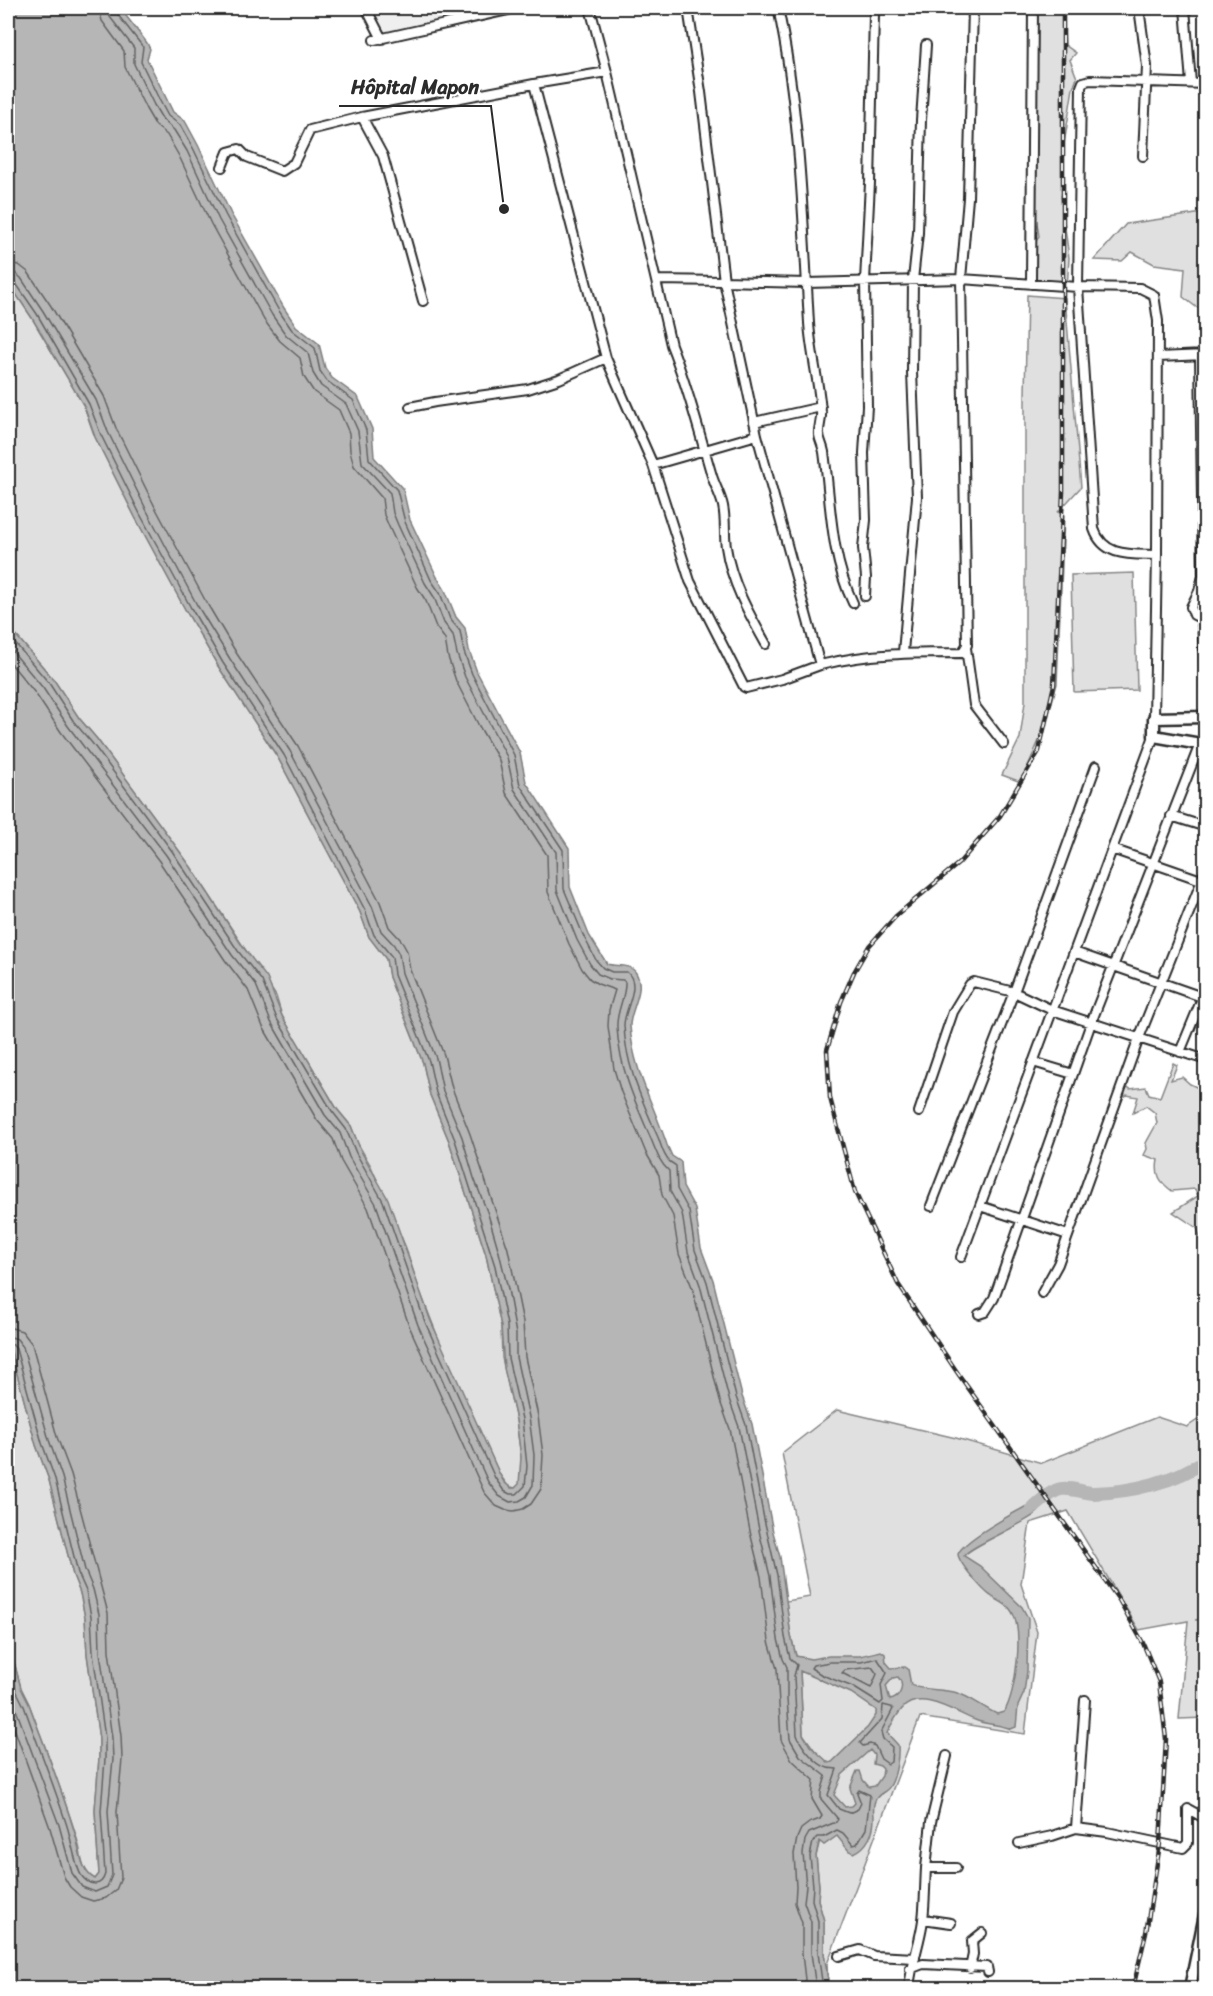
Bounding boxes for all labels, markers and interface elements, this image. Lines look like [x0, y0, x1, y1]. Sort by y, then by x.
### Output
callout: Hôpital Mapon [339, 68, 491, 106]
text: Hôpital Mapon [350, 70, 479, 105]

